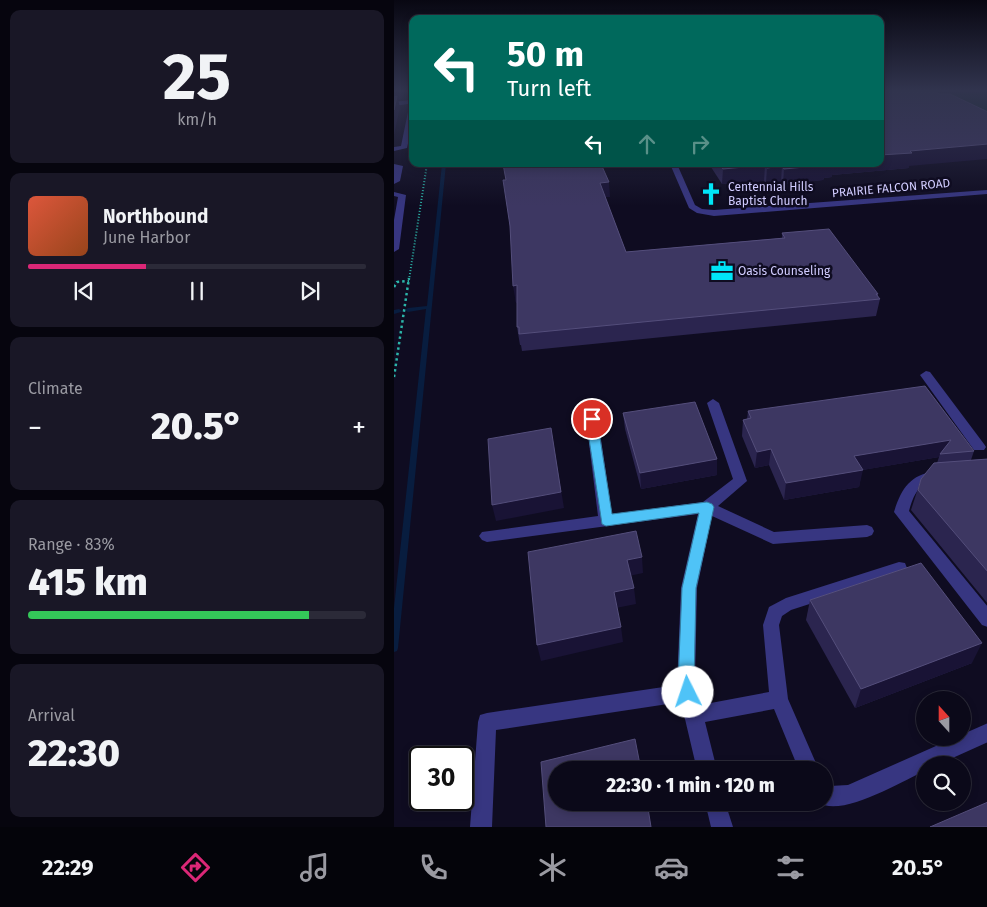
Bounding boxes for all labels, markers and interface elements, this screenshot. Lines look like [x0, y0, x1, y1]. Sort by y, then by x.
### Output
text: 50 m [507, 33, 584, 75]
icon: left [424, 35, 489, 100]
text: 25 [163, 38, 231, 116]
text: Turn left [507, 75, 591, 102]
text: km/h [177, 110, 217, 129]
icon: left [580, 130, 608, 158]
icon: ahead [633, 130, 661, 158]
icon: right [686, 130, 714, 158]
street label: PRAIRIE FALCON ROAD [831, 176, 951, 200]
place label: Centennial Hills Baptist Church [728, 180, 814, 208]
church icon: Centennial Hills Baptist Church [698, 181, 724, 207]
text: Northbound [103, 205, 208, 228]
text: June Harbor [103, 228, 190, 247]
office icon: Oasis Counseling [709, 258, 735, 284]
place label: Oasis Counseling [738, 264, 831, 278]
icon: previous [70, 277, 98, 305]
icon: pause [183, 277, 211, 305]
icon: next [296, 277, 324, 305]
text: Climate [28, 379, 83, 398]
pin [571, 398, 613, 440]
text: 20.5° [151, 403, 243, 449]
icon: arrive [578, 405, 606, 433]
text: − [28, 411, 42, 444]
text: + [352, 411, 366, 444]
text: Range · 83% [28, 535, 115, 554]
text: 415 km [28, 559, 148, 605]
position arrow [661, 665, 713, 717]
north arrow [916, 691, 972, 746]
map controls [916, 691, 971, 811]
text: Arrival [28, 706, 75, 725]
text: 22:30 [28, 730, 120, 776]
speed limit sign: 30 [409, 746, 474, 811]
button: search [916, 756, 971, 811]
text: 22:30 · 1 min · 120 m [606, 774, 775, 797]
icon: directions [178, 850, 213, 885]
icon: music [297, 850, 332, 885]
icon: phone [416, 850, 451, 885]
icon: climate [535, 850, 570, 885]
icon: car [654, 850, 689, 885]
icon: filters [773, 850, 808, 885]
text: 22:29 [42, 854, 94, 881]
text: 20.5° [892, 854, 945, 881]

